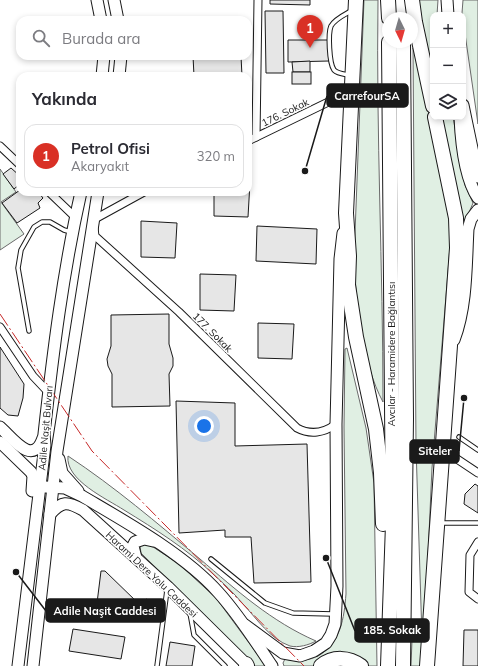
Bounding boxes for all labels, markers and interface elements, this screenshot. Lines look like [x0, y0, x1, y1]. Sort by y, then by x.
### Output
north arrow [382, 12, 418, 48]
map controls [430, 12, 466, 120]
button: + [430, 12, 466, 48]
pin: 1 [297, 15, 323, 48]
search box [16, 16, 252, 60]
icon: search [30, 27, 52, 49]
text: Burada ara [62, 29, 141, 48]
button: − [430, 48, 466, 84]
callout: CarrefourSA [327, 84, 408, 107]
button: layers [430, 84, 466, 120]
text: Yakında [32, 88, 97, 109]
text: CarrefourSA [334, 89, 400, 103]
street label: 176. Sokak [259, 95, 312, 129]
text: Petrol Ofisi [71, 139, 150, 158]
text: 1 [42, 148, 50, 164]
text: 320 m [197, 148, 235, 164]
text: Akaryakıt [71, 158, 129, 174]
street label: Avcılar - Haramidere Bağlantısı [385, 282, 398, 426]
street label: 177. Sokak [190, 310, 236, 356]
street label: Adile Naşit Bulvarı [35, 385, 56, 471]
your location [194, 416, 214, 436]
callout: Siteler [410, 440, 459, 463]
text: Siteler [418, 444, 452, 458]
street label: Harami Dere Yolu Caddesi [103, 528, 200, 620]
callout: Adile Naşit Caddesi [46, 599, 165, 622]
text: Adile Naşit Caddesi [54, 604, 157, 618]
callout: 185. Sokak [355, 619, 429, 642]
text: 185. Sokak [363, 623, 422, 637]

